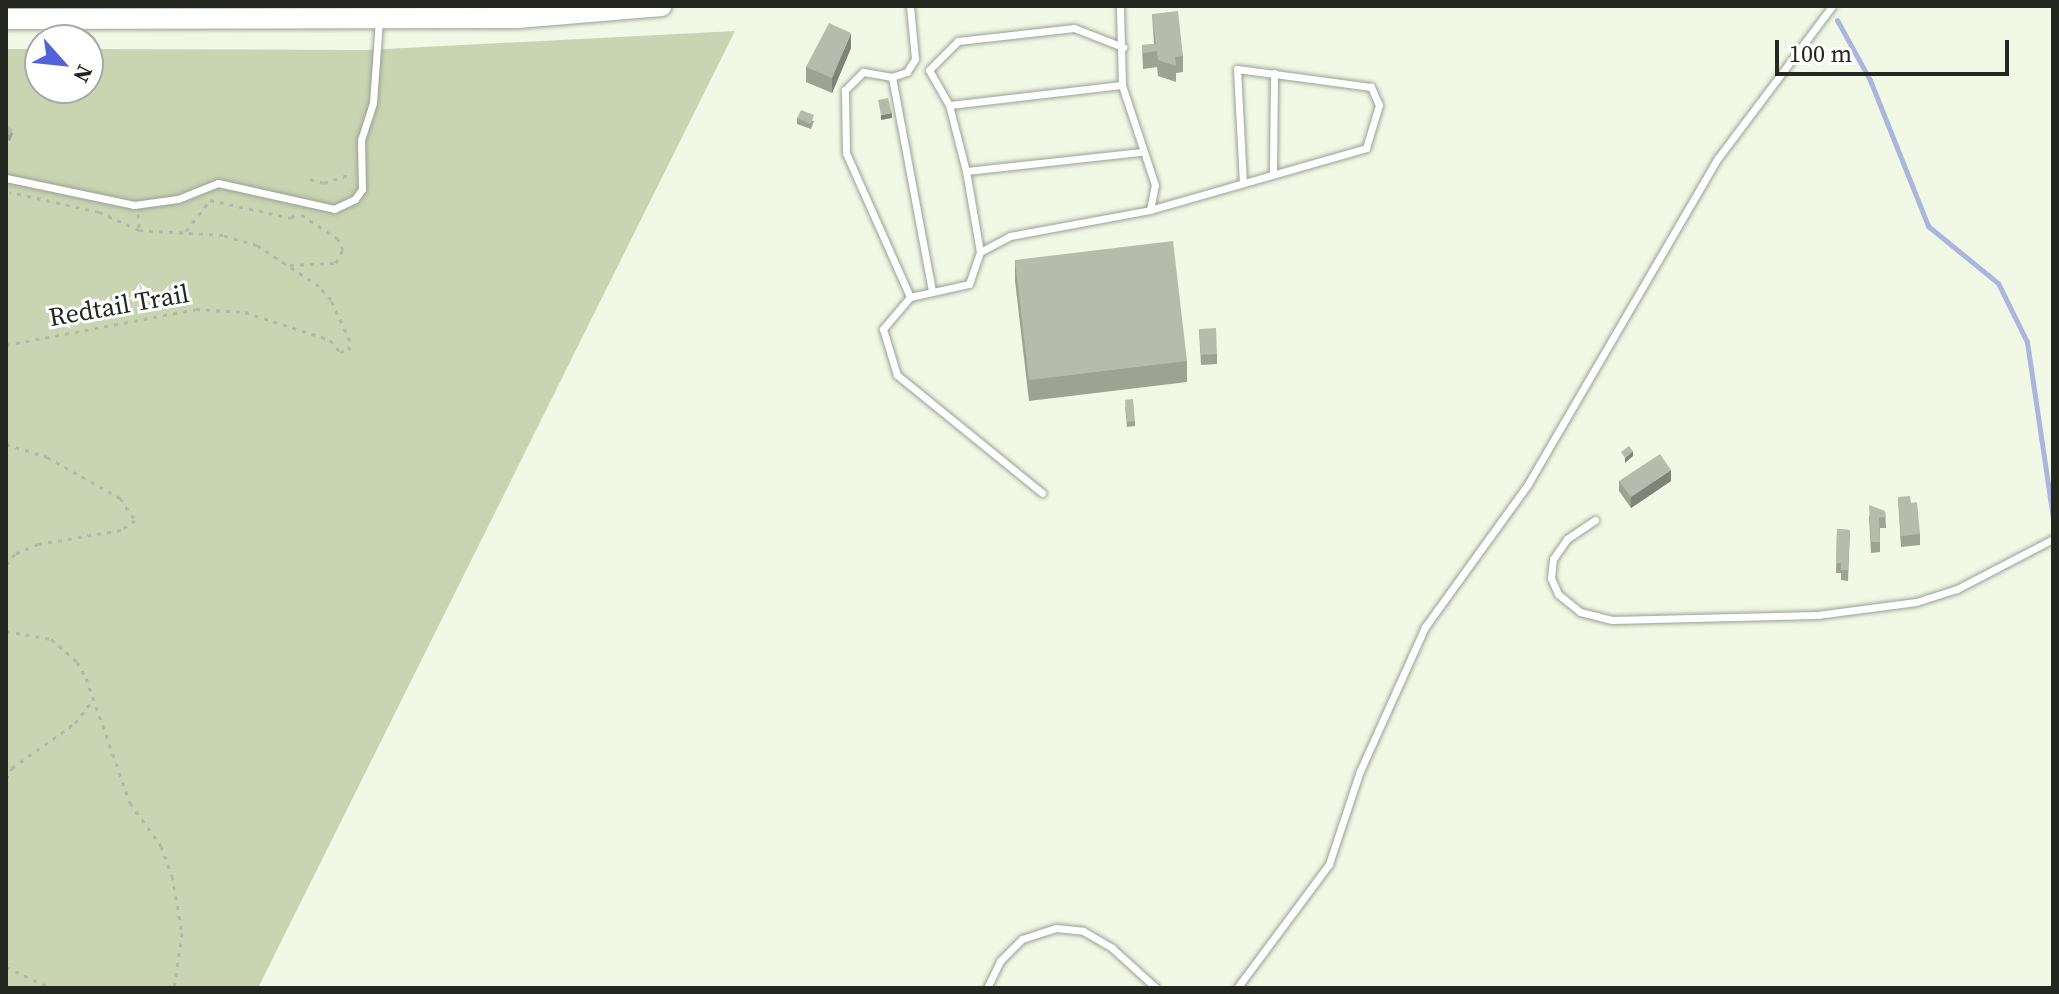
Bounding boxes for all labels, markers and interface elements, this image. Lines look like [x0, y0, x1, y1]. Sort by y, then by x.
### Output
north arrow [24, 24, 104, 104]
scale bar [1779, 24, 2013, 74]
text: 100 m [1789, 37, 1852, 70]
text: N [67, 60, 101, 88]
street label: Redtail Trail [46, 278, 192, 334]

